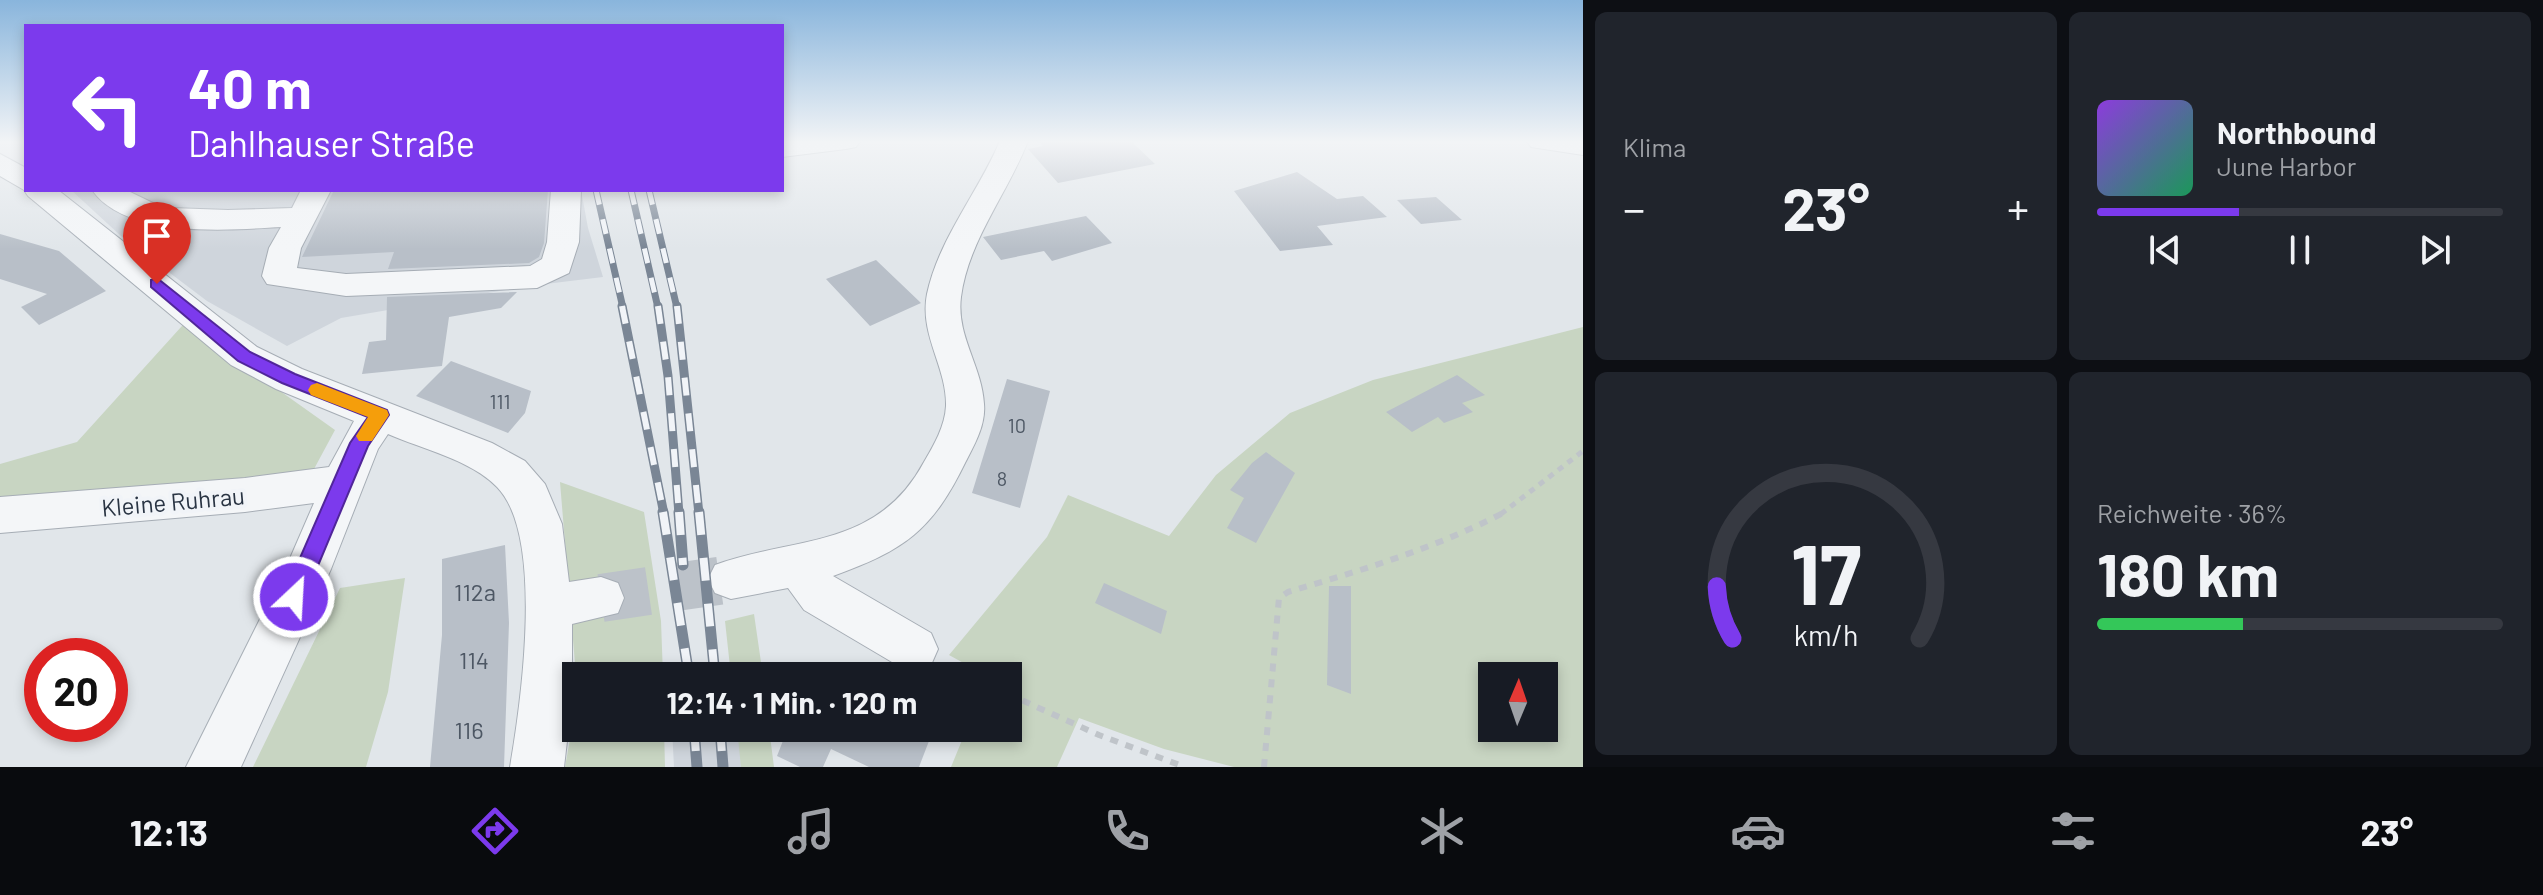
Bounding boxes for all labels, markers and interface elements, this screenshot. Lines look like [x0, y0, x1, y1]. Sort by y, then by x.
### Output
text: 40 m [188, 53, 312, 120]
icon: left [56, 56, 160, 160]
text: Northbound [2217, 114, 2376, 150]
text: Dahlhauser Straße [188, 121, 475, 164]
text: Klima [1623, 131, 1686, 162]
text: June Harbor [2217, 150, 2356, 181]
text: 23° [1782, 171, 1870, 243]
text: − [1623, 181, 1645, 234]
text: + [2007, 181, 2029, 234]
pin [123, 202, 191, 284]
icon: arrive [135, 214, 179, 258]
icon: previous [2143, 228, 2187, 272]
icon: pause [2278, 228, 2322, 272]
icon: next [2413, 228, 2457, 272]
house number: 111 [489, 389, 511, 413]
house number: 10 [1008, 413, 1026, 437]
house number: 8 [997, 466, 1007, 490]
street label: Kleine Ruhrau [100, 480, 246, 522]
text: Reichweite · 36% [2097, 497, 2287, 528]
text: 17 [1791, 522, 1861, 622]
text: 180 km [2097, 537, 2279, 609]
position arrow [252, 555, 336, 639]
house number: 112a [454, 577, 496, 606]
text: km/h [1794, 617, 1858, 652]
speed limit sign: 20 [24, 638, 128, 742]
house number: 114 [459, 645, 489, 674]
north arrow [1478, 662, 1558, 742]
map controls [1478, 662, 1558, 742]
text: 12:14 · 1 Min. · 120 m [667, 684, 917, 720]
house number: 116 [454, 715, 484, 744]
icon: directions [467, 803, 523, 859]
icon: music [783, 803, 839, 859]
icon: phone [1099, 803, 1155, 859]
icon: climate [1414, 803, 1470, 859]
icon: car [1730, 803, 1786, 859]
icon: filters [2045, 803, 2101, 859]
text: 12:13 [130, 810, 208, 853]
text: 23° [2361, 810, 2413, 853]

